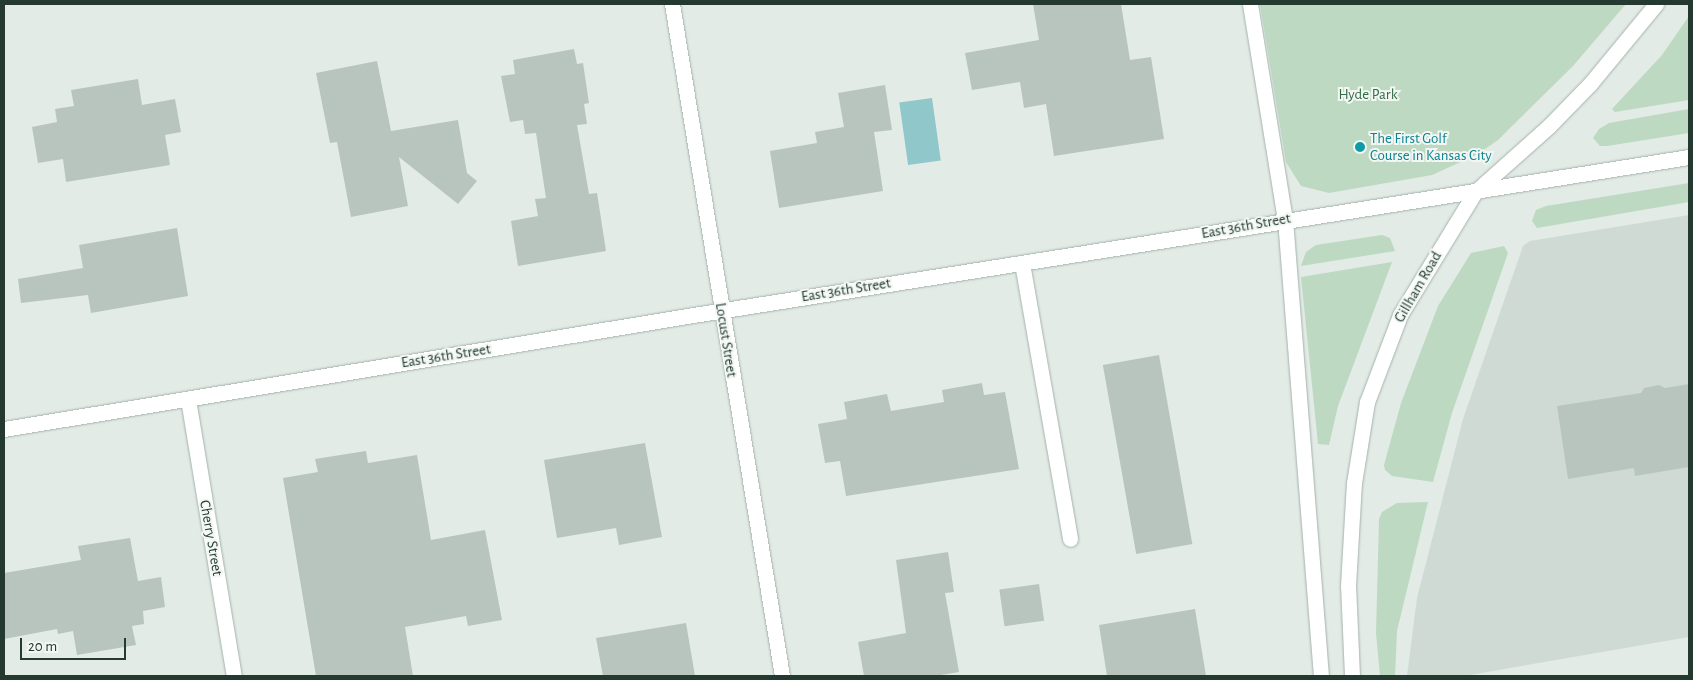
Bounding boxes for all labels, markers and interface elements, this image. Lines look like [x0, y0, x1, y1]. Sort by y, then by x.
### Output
park label: Hyde Park [1338, 86, 1398, 104]
place label: The First Golf Course in Kansas City [1370, 129, 1492, 164]
marker: The First Golf Course in Kansas City [1354, 141, 1366, 153]
street label: East 36th Street [1200, 209, 1292, 243]
street label: Gillham Road [1390, 248, 1446, 326]
street label: East 36th Street [800, 274, 892, 306]
street label: Locust Street [711, 302, 741, 378]
street label: East 36th Street [400, 340, 492, 372]
street label: Cherry Street [195, 499, 227, 577]
scale bar [22, 628, 129, 660]
text: 20 m [28, 639, 57, 654]

